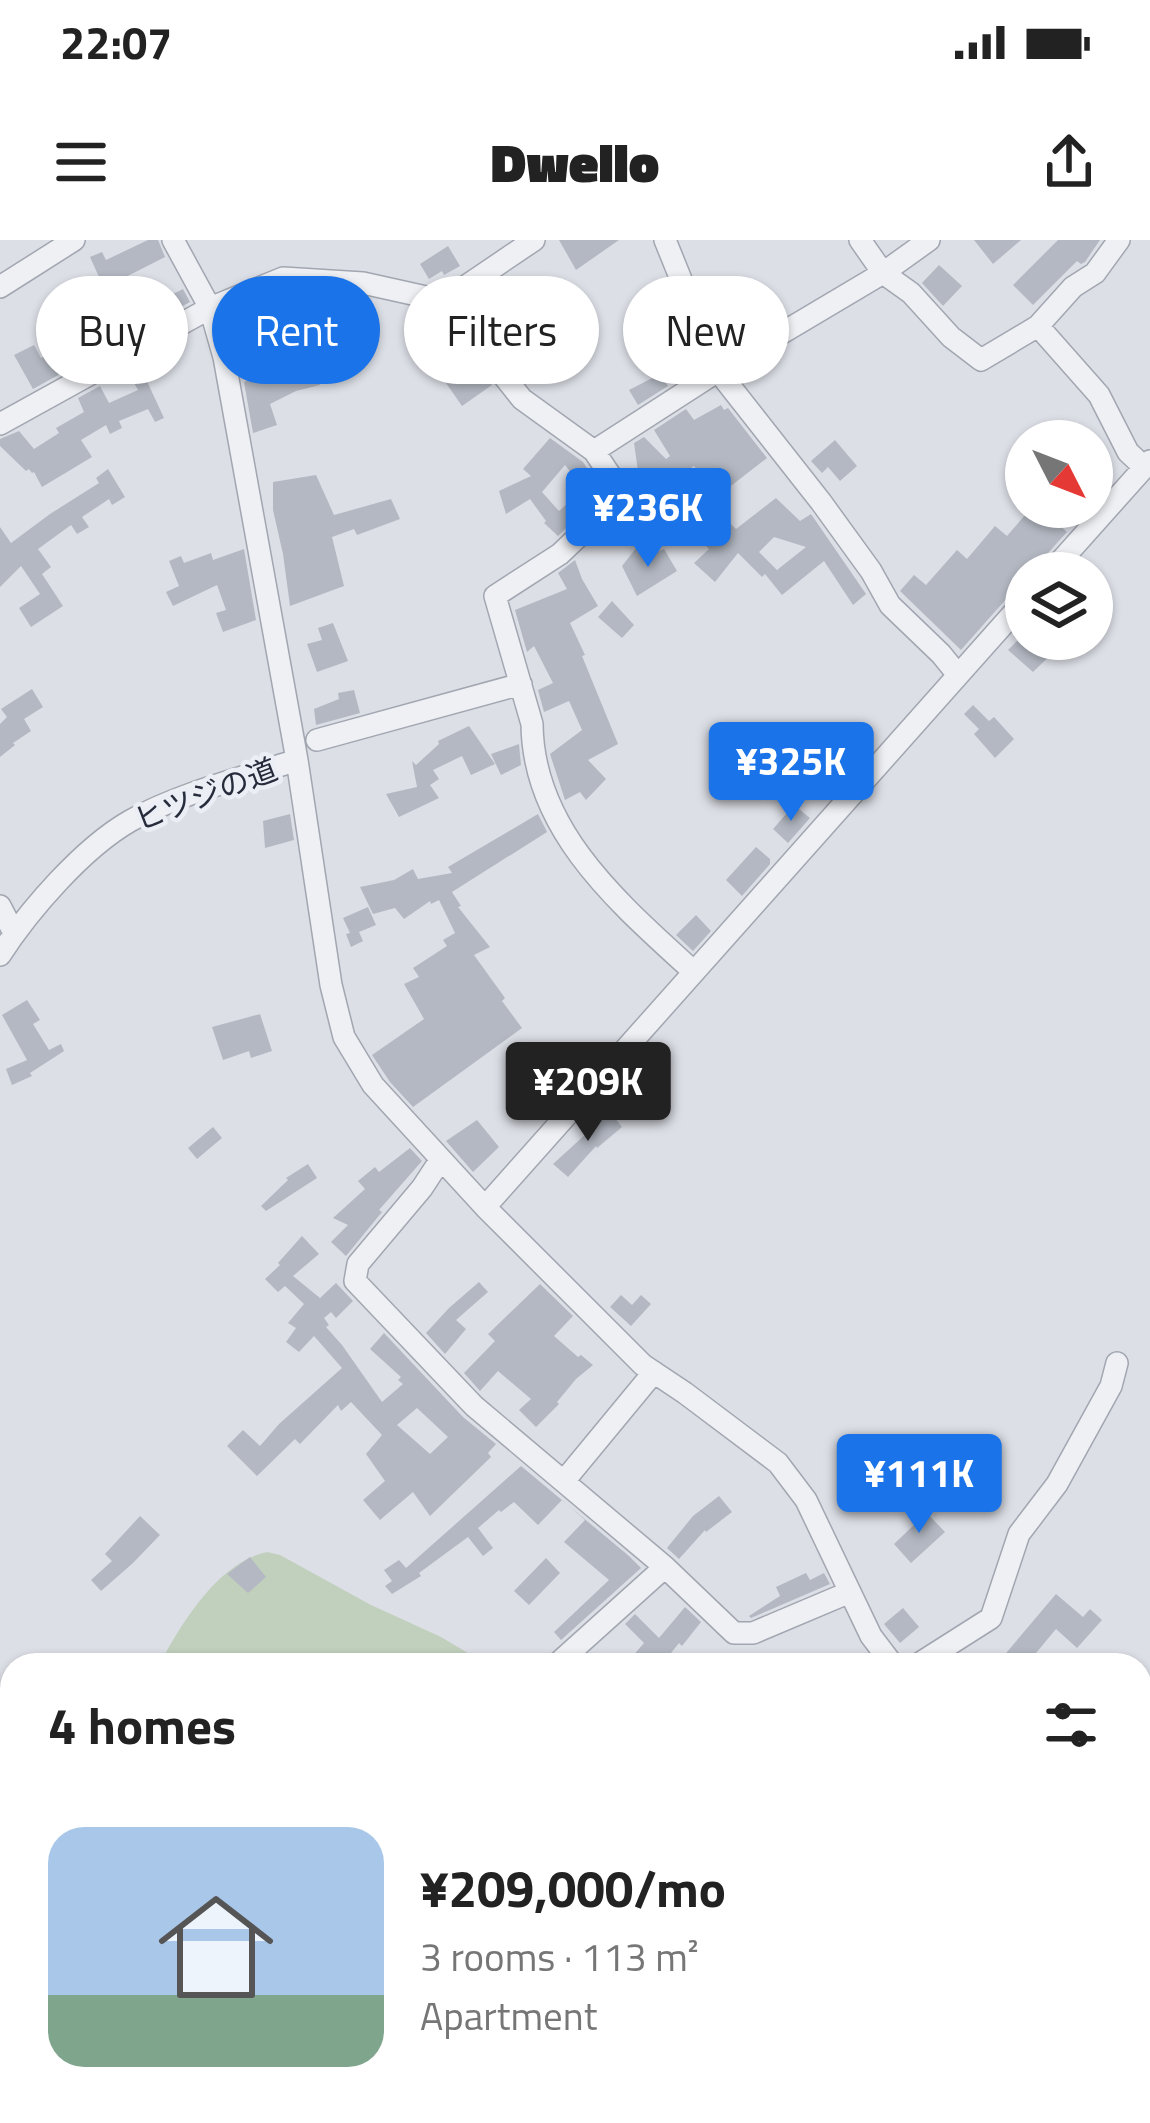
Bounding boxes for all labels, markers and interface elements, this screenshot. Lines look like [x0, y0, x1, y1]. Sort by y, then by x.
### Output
text: 22:07 [60, 8, 172, 76]
text: Dwello [491, 121, 659, 203]
icon: menu [48, 129, 114, 195]
icon: share [1036, 129, 1102, 195]
chip: Buy [36, 276, 188, 384]
chip: Rent [212, 276, 380, 384]
chip: Filters [404, 276, 599, 384]
chip: New [623, 276, 789, 384]
north arrow [1005, 420, 1113, 528]
map controls [1005, 420, 1113, 660]
pin: ¥236K [564, 468, 732, 570]
text: ¥236K [593, 477, 703, 536]
button: layers [1005, 552, 1113, 660]
pin: ¥325K [707, 722, 875, 824]
text: ¥325K [736, 731, 846, 790]
street label: ヒツジの道 [127, 746, 284, 842]
pin: ¥209K [504, 1042, 672, 1144]
text: ¥209K [533, 1051, 643, 1110]
pin: ¥111K [835, 1434, 1003, 1536]
text: ¥111K [864, 1443, 974, 1502]
text: 4 homes [48, 1686, 236, 1764]
icon: filters [1038, 1692, 1104, 1758]
text: ¥209,000/mo [420, 1849, 726, 1927]
icon: home [144, 1875, 288, 2019]
text: 3 rooms · 113 m² [420, 1927, 699, 1986]
text: Apartment [420, 1986, 597, 2045]

